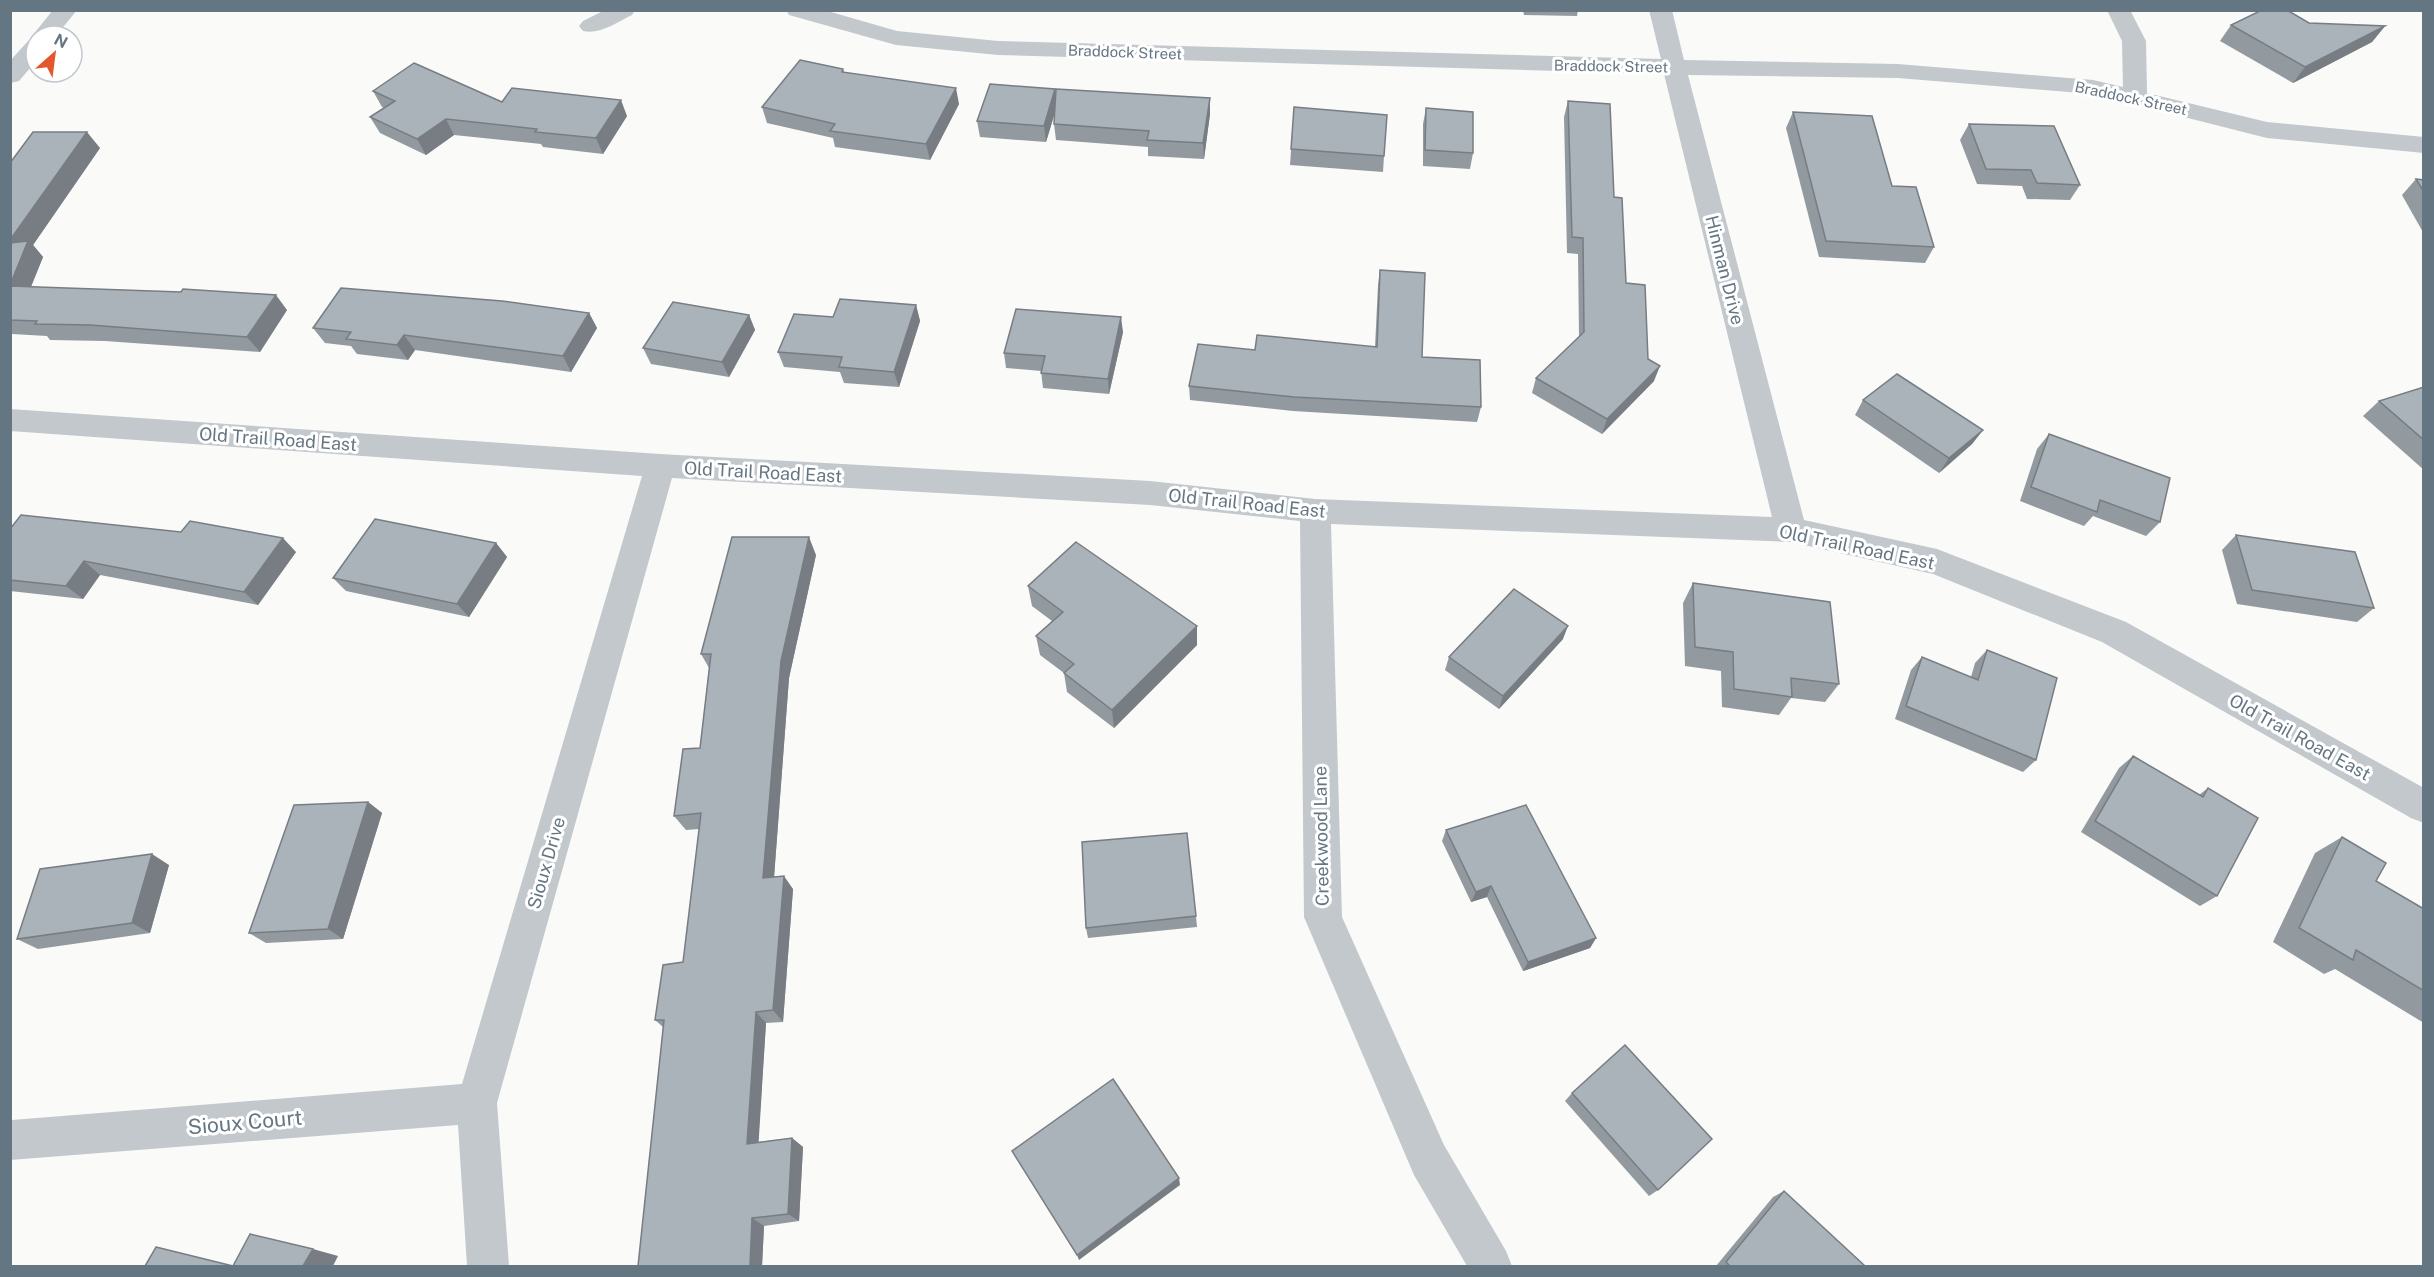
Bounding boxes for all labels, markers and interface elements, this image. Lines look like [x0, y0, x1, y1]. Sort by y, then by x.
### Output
north arrow [24, 24, 84, 84]
text: N [51, 30, 71, 53]
street label: Braddock Street [1068, 42, 1183, 62]
street label: Braddock Street [1554, 57, 1668, 75]
street label: Braddock Street [2073, 78, 2189, 118]
street label: Hinman Drive [1701, 213, 1749, 327]
street label: Old Trail Road East [198, 423, 358, 455]
street label: Old Trail Road East [683, 457, 843, 487]
street label: Old Trail Road East [1167, 484, 1327, 522]
street label: Old Trail Road East [1777, 520, 1937, 574]
street label: Old Trail Road East [2226, 689, 2374, 785]
street label: Creekwood Lane [1309, 766, 1333, 906]
street label: Sioux Drive [523, 815, 569, 911]
street label: Sioux Court [187, 1105, 303, 1139]

